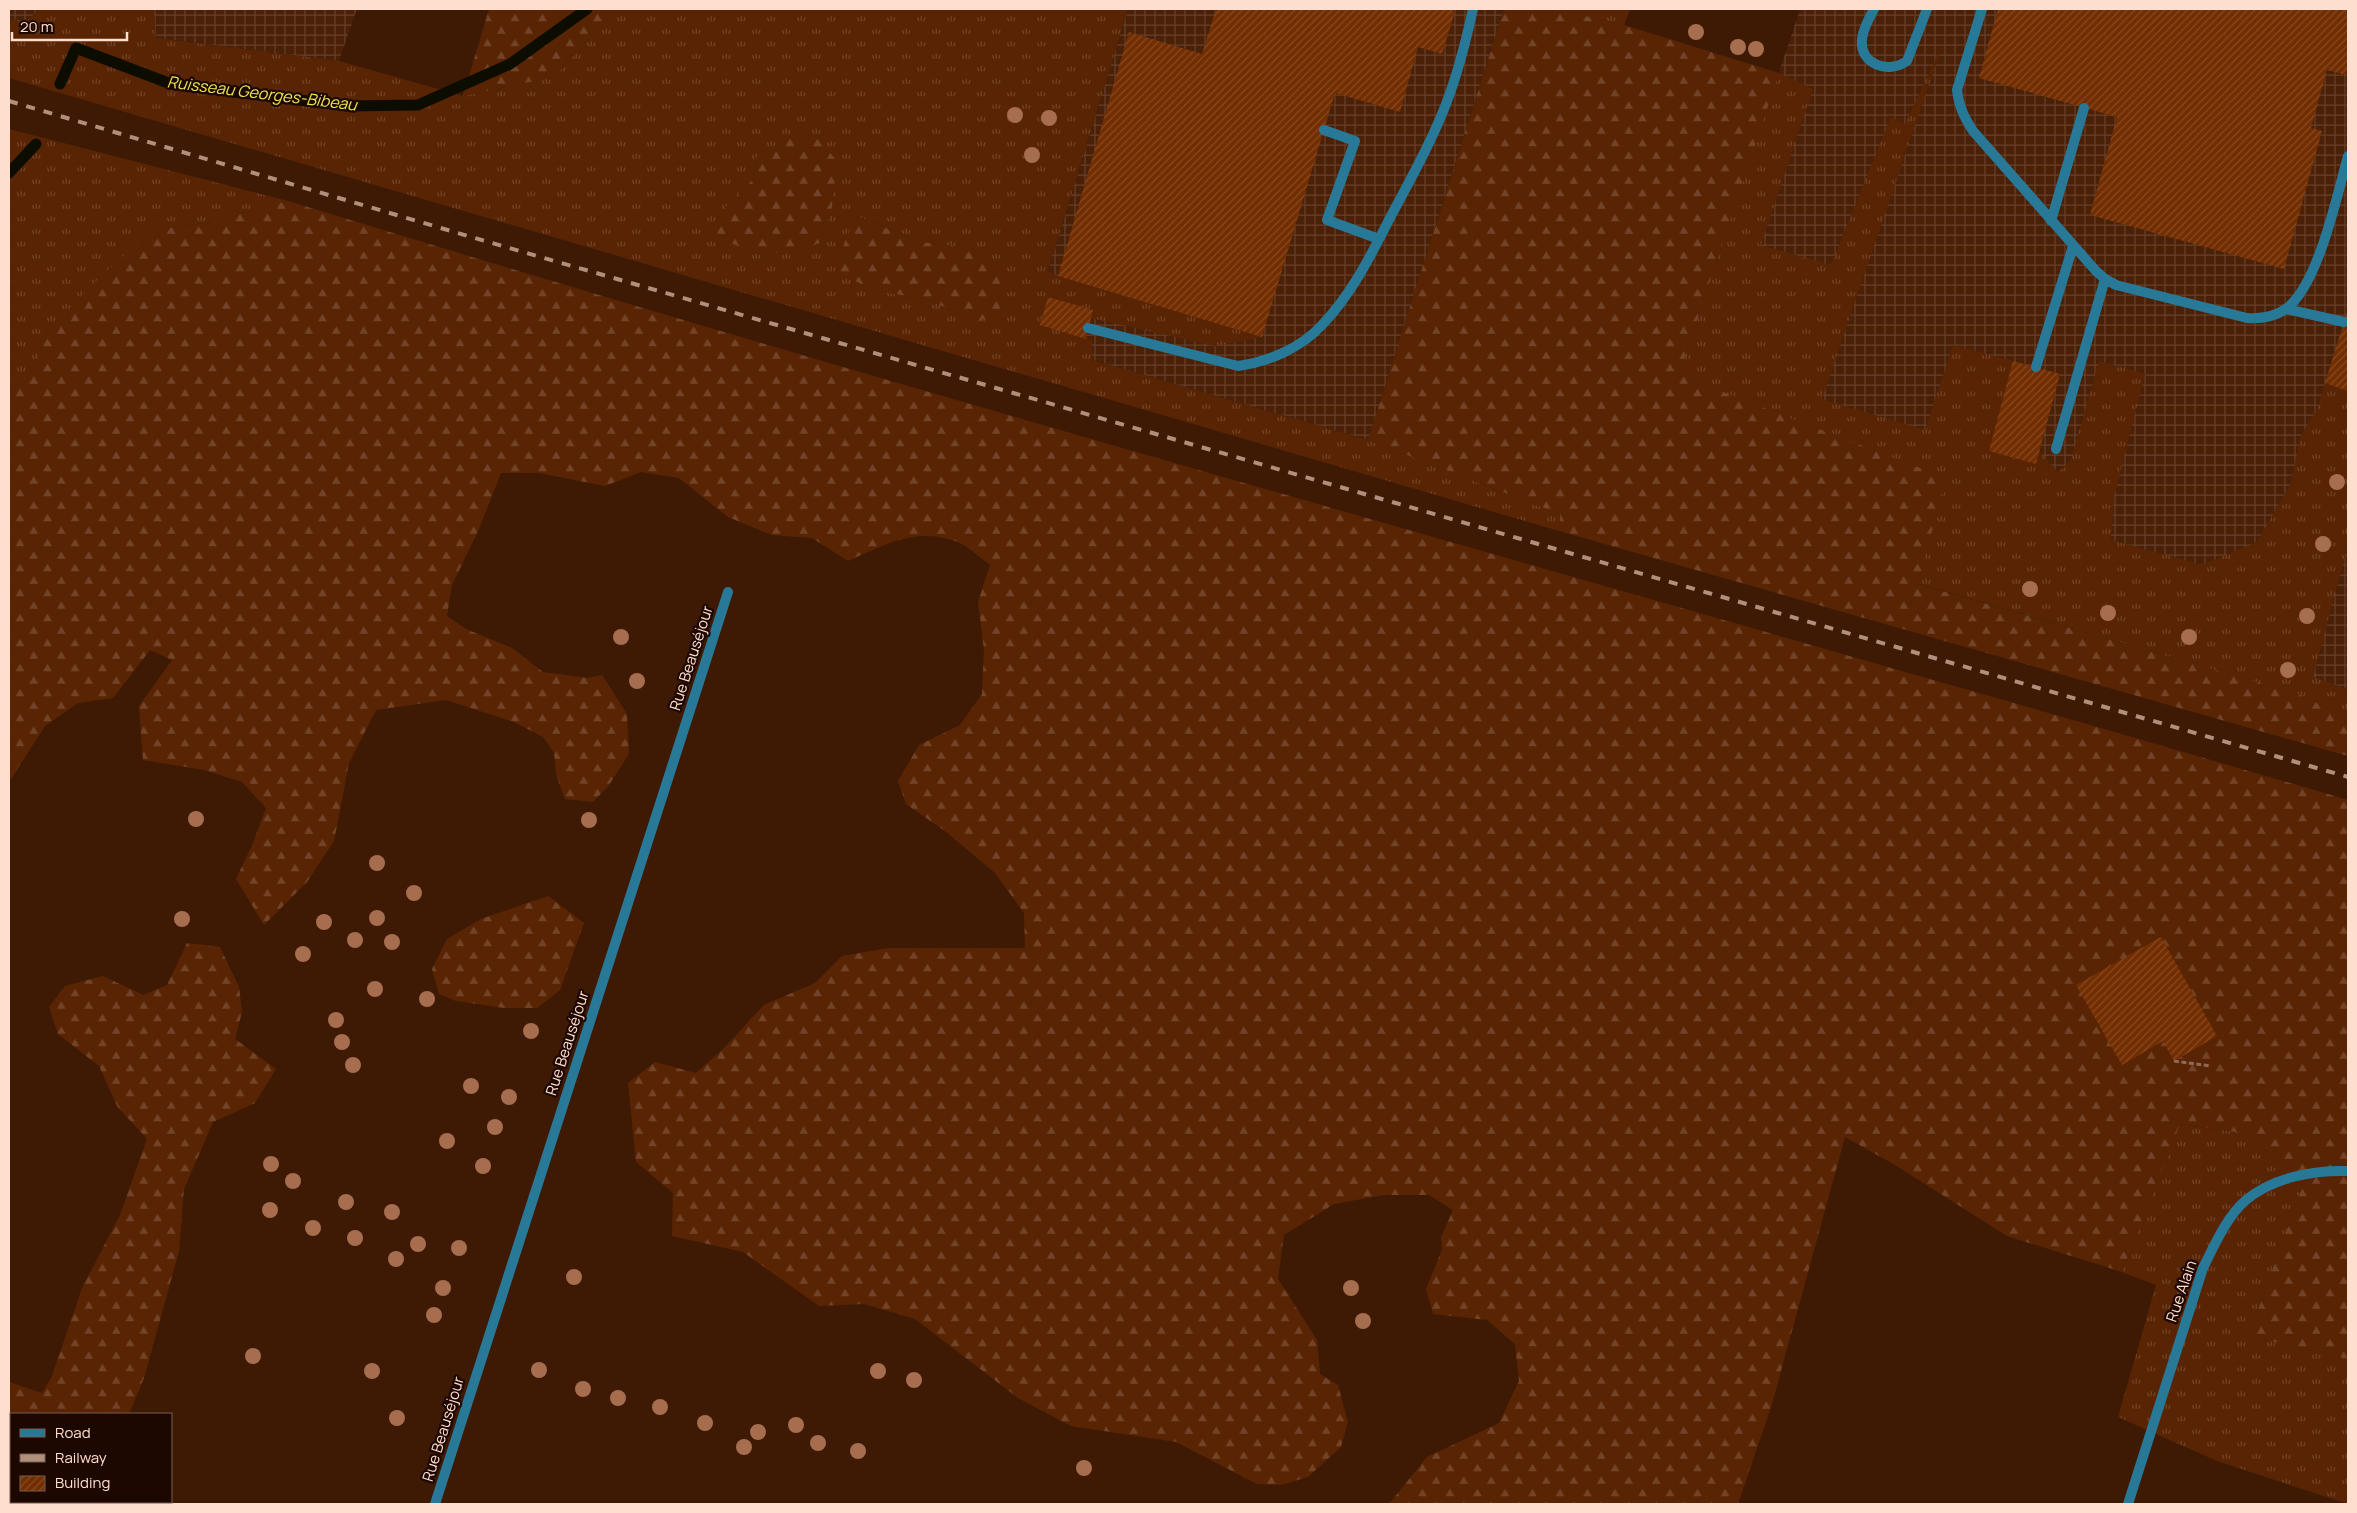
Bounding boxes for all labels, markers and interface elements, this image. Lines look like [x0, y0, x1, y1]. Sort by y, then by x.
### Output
scale bar [12, 10, 128, 42]
text: 20 m [20, 16, 53, 37]
water label: Ruisseau Georges-Bibeau [166, 70, 360, 116]
street label: Rue Beauséjour [664, 602, 718, 713]
street label: Rue Beauséjour [540, 987, 594, 1098]
street label: Rue Alain [2161, 1257, 2201, 1325]
street label: Rue Beauséjour [417, 1373, 469, 1484]
legend [10, 1413, 172, 1503]
text: Road [55, 1422, 91, 1443]
text: Railway [55, 1447, 107, 1468]
text: Building [55, 1472, 110, 1493]

